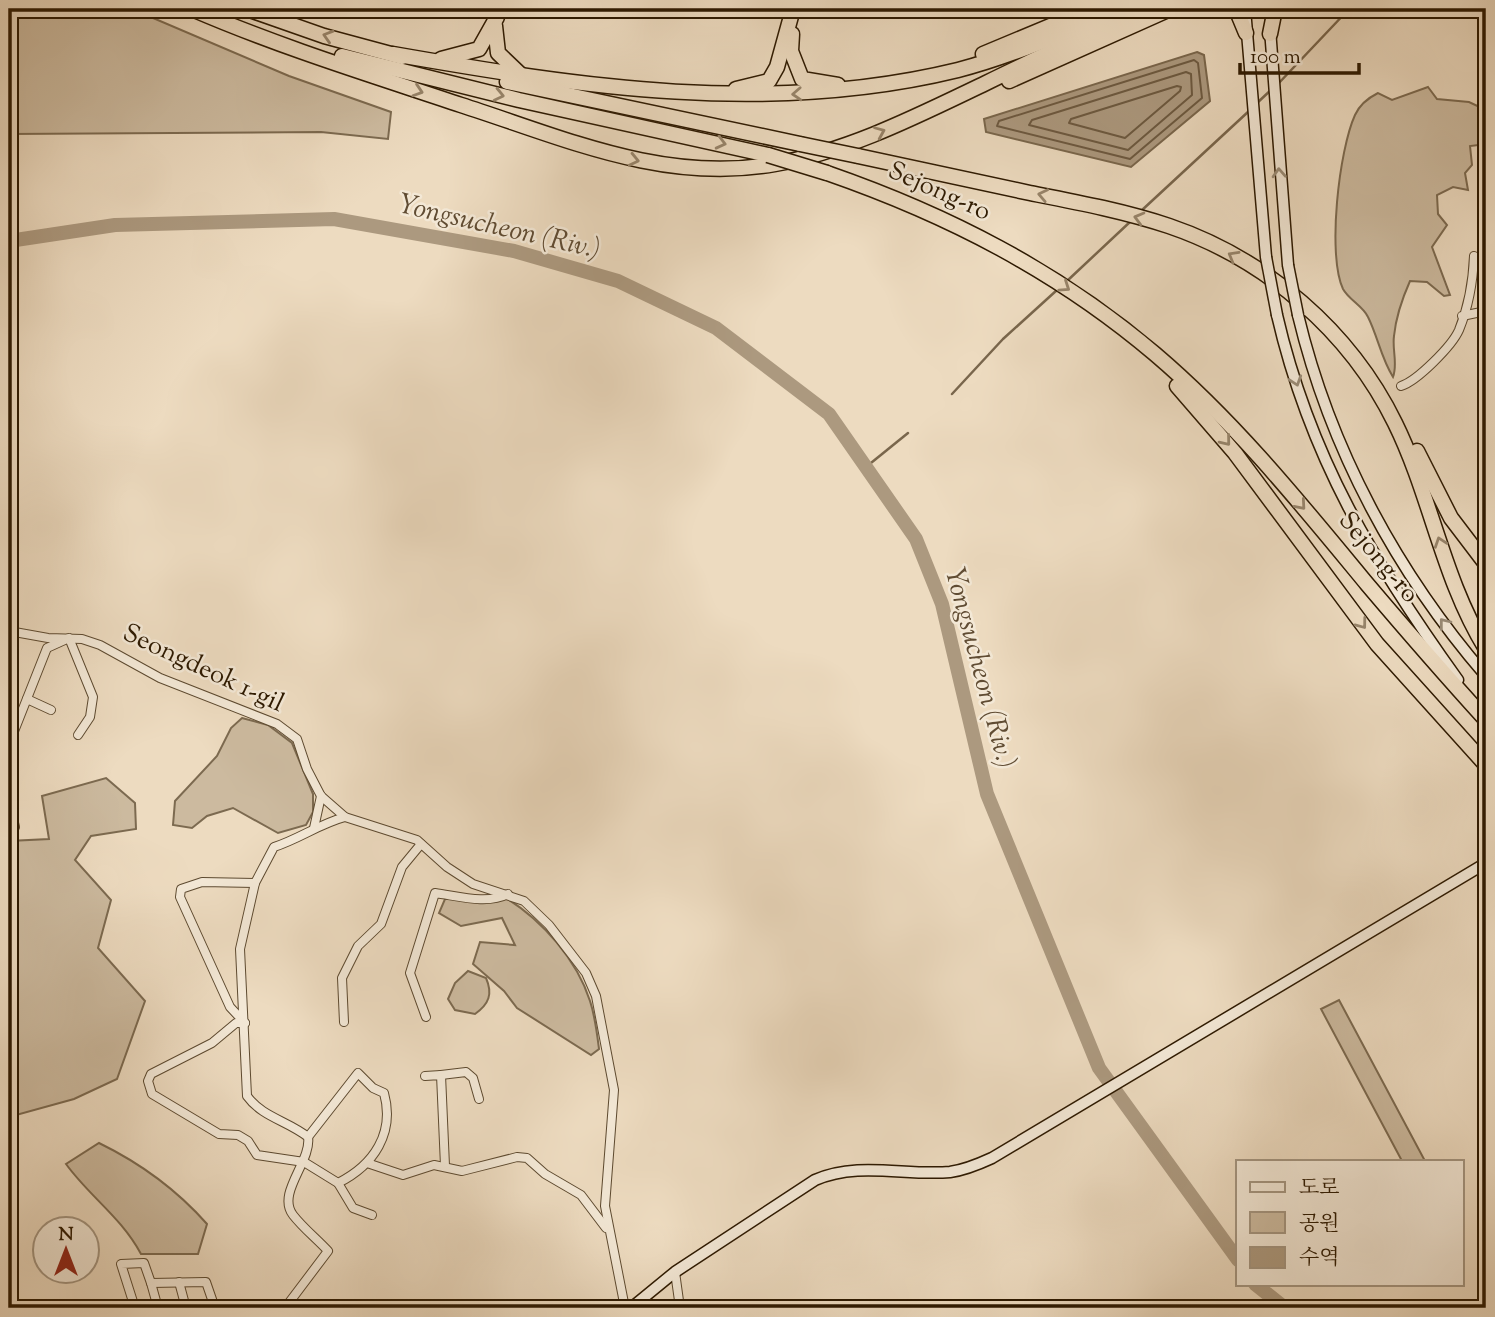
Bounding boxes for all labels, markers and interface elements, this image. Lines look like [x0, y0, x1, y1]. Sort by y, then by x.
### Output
one-way arrow [322, 30, 334, 45]
scale bar [1240, 32, 1358, 76]
text: 100 m [1250, 43, 1301, 73]
one-way arrow [411, 82, 423, 97]
one-way arrow [791, 86, 802, 101]
one-way arrow [493, 87, 505, 101]
one-way arrow [873, 126, 885, 140]
one-way arrow [715, 135, 727, 150]
one-way arrow [628, 152, 640, 166]
street label: Sejong-ro [882, 153, 996, 231]
one-way arrow [1272, 167, 1287, 178]
water label: Yongsucheon (Riv.) [394, 185, 604, 271]
one-way arrow [1037, 189, 1049, 204]
one-way arrow [1133, 212, 1145, 226]
one-way arrow [1228, 251, 1240, 264]
one-way arrow [1058, 279, 1071, 292]
one-way arrow [1287, 375, 1302, 387]
one-way arrow [1218, 434, 1231, 446]
one-way arrow [1293, 496, 1305, 509]
street label: Sejong-ro [1329, 504, 1427, 612]
one-way arrow [1433, 536, 1448, 548]
water label: Yongsucheon (Riv.) [933, 563, 1025, 773]
street label: Seongdeok 1-gil [116, 615, 290, 723]
one-way arrow [1354, 616, 1366, 629]
one-way arrow [1440, 618, 1453, 630]
legend [1236, 1160, 1464, 1286]
text: 도로 [1299, 1174, 1340, 1204]
text: 공원 [1299, 1210, 1340, 1240]
north arrow [32, 1216, 102, 1286]
text: N [58, 1222, 74, 1249]
text: 수역 [1299, 1244, 1340, 1274]

